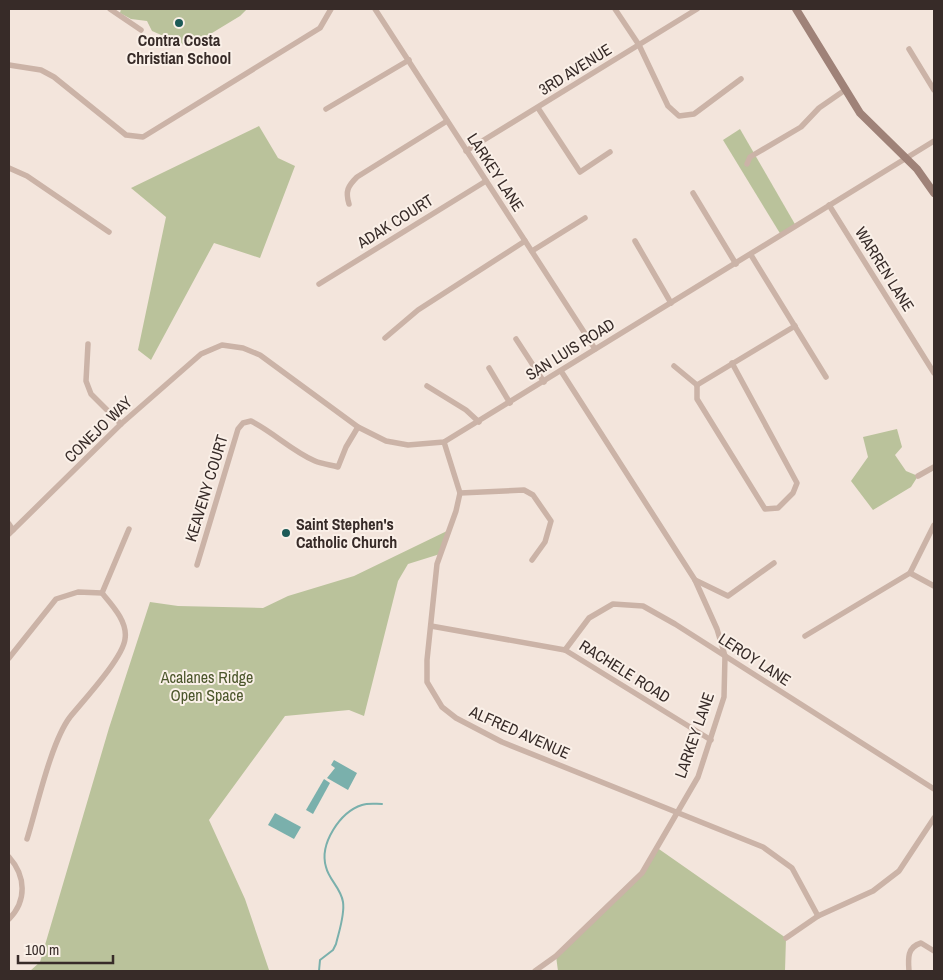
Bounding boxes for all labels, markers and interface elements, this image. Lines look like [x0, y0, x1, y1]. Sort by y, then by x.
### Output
marker: Contra Costa Christian School [173, 17, 185, 29]
place label: Contra Costa Christian School [127, 29, 231, 69]
street label: 3RD AVENUE [534, 38, 616, 100]
street label: LARKEY LANE [462, 128, 530, 216]
street label: ADAK COURT [352, 189, 437, 254]
street label: WARREN LANE [850, 223, 920, 315]
street label: SAN LUIS ROAD [521, 313, 619, 385]
street label: CONEJO WAY [59, 391, 137, 467]
street label: KEAVENY COURT [179, 432, 233, 544]
place label: Saint Stephen's Catholic Church [296, 513, 397, 553]
marker: Saint Stephen's Catholic Church [280, 527, 292, 539]
street label: LEROY LANE [715, 627, 795, 691]
street label: RACHELE ROAD [575, 634, 675, 708]
park label: Acalanes Ridge Open Space [160, 666, 253, 706]
street label: LARKEY LANE [669, 689, 719, 781]
street label: ALFRED AVENUE [465, 700, 574, 764]
scale bar [18, 932, 112, 964]
text: 100 m [25, 939, 59, 960]

